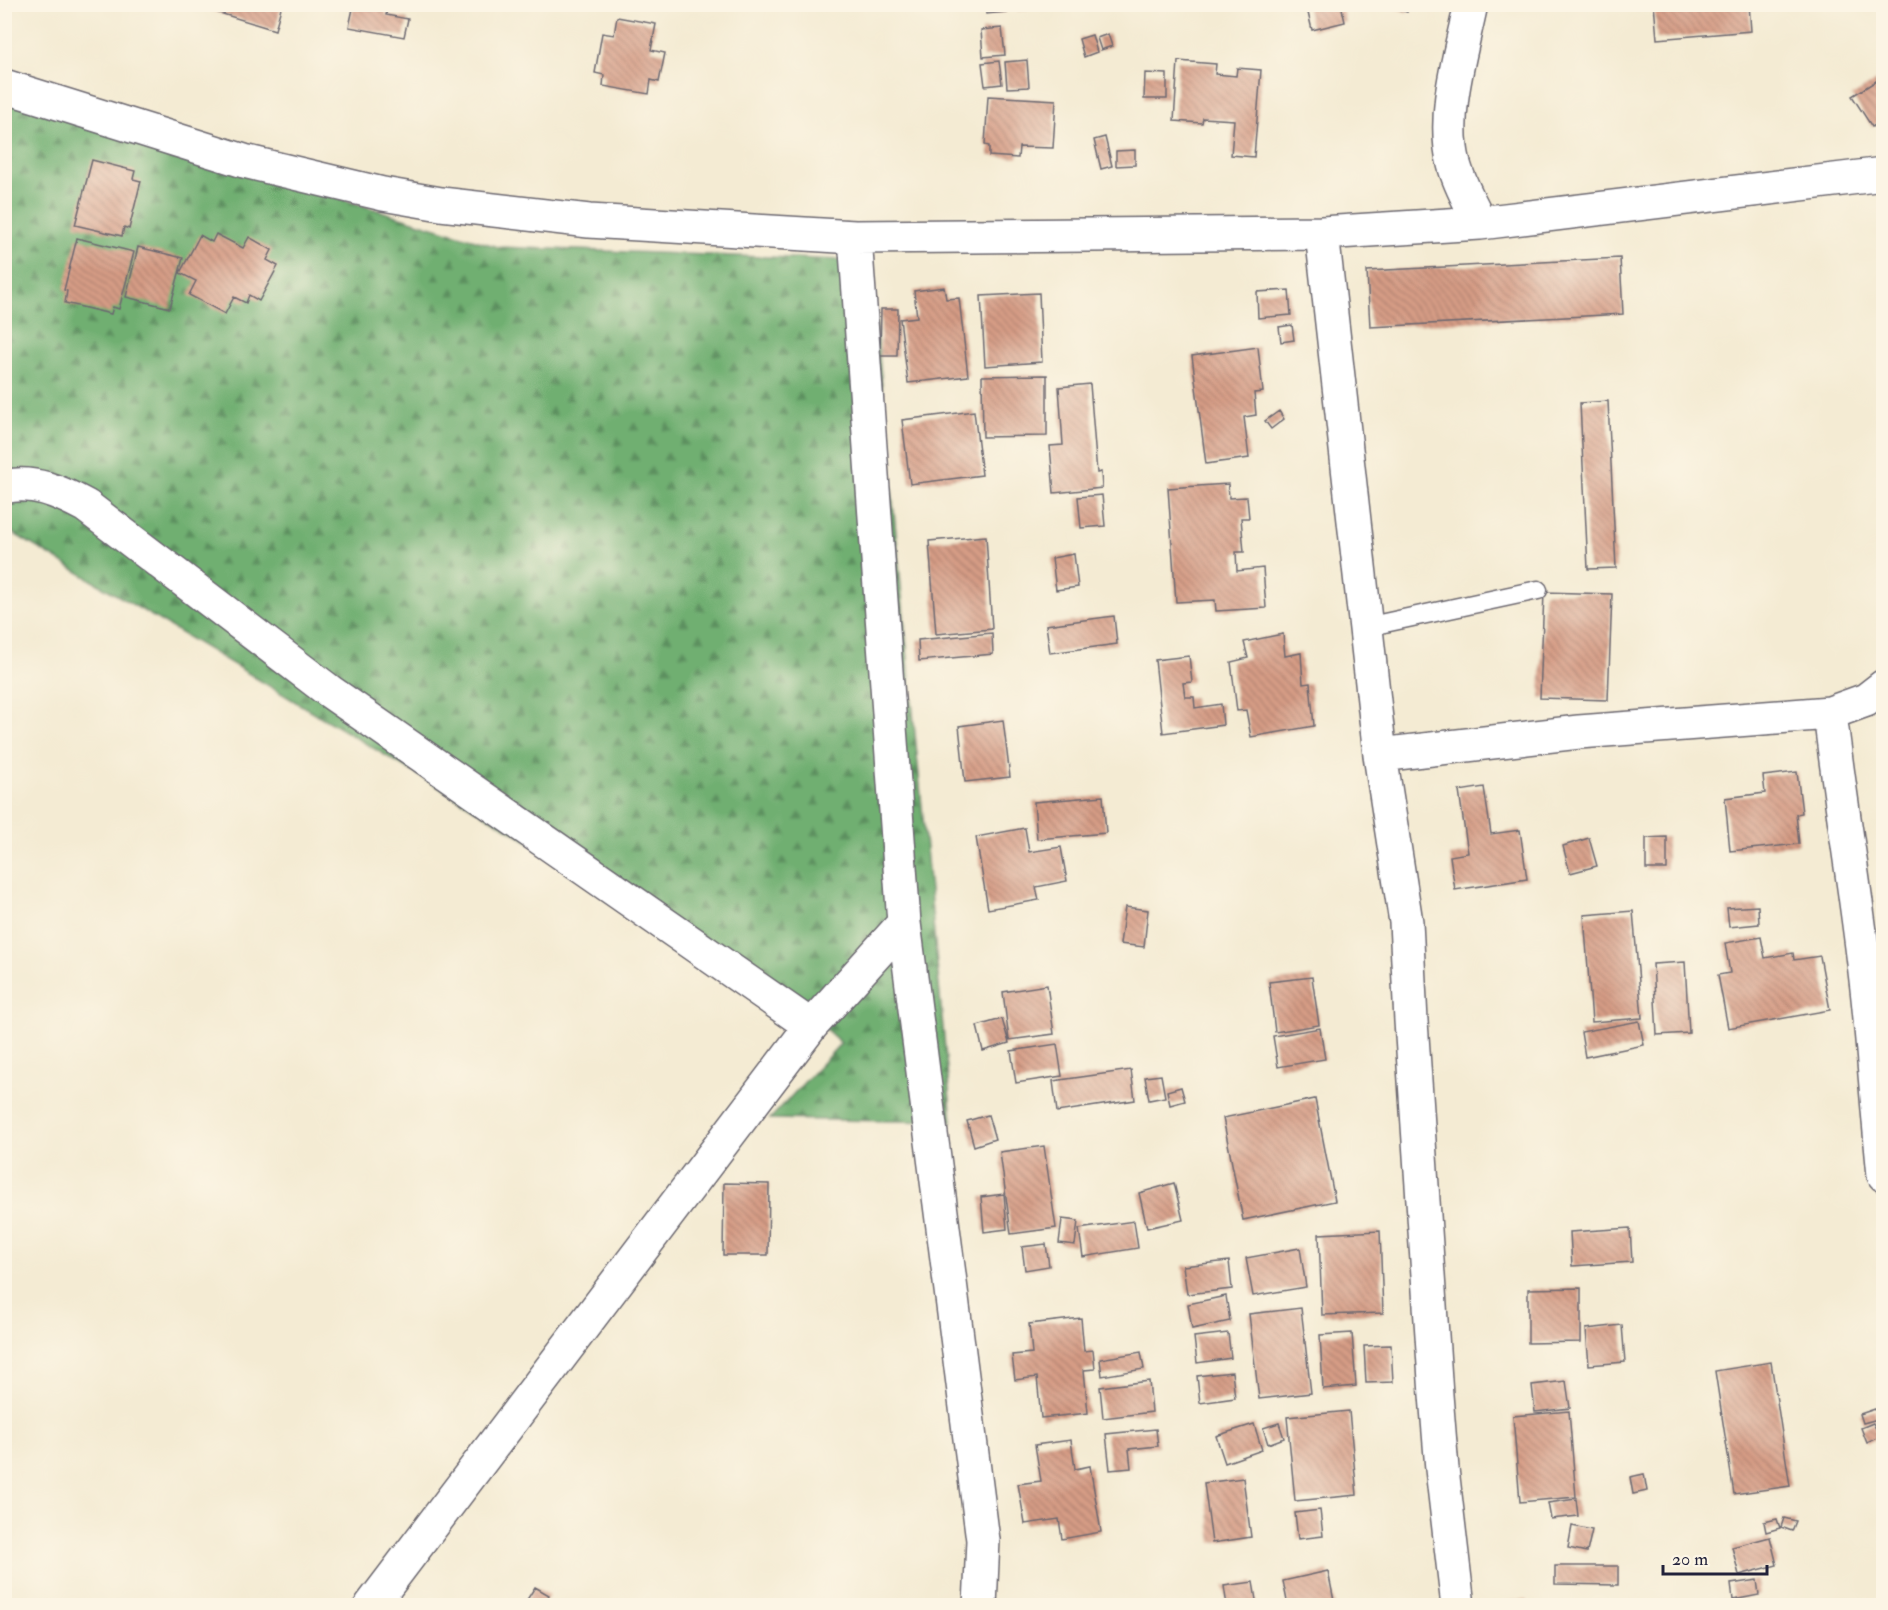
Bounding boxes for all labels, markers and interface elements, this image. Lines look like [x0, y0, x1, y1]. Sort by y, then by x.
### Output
scale bar [1663, 1538, 1766, 1576]
text: 20 m [1672, 1548, 1708, 1571]

